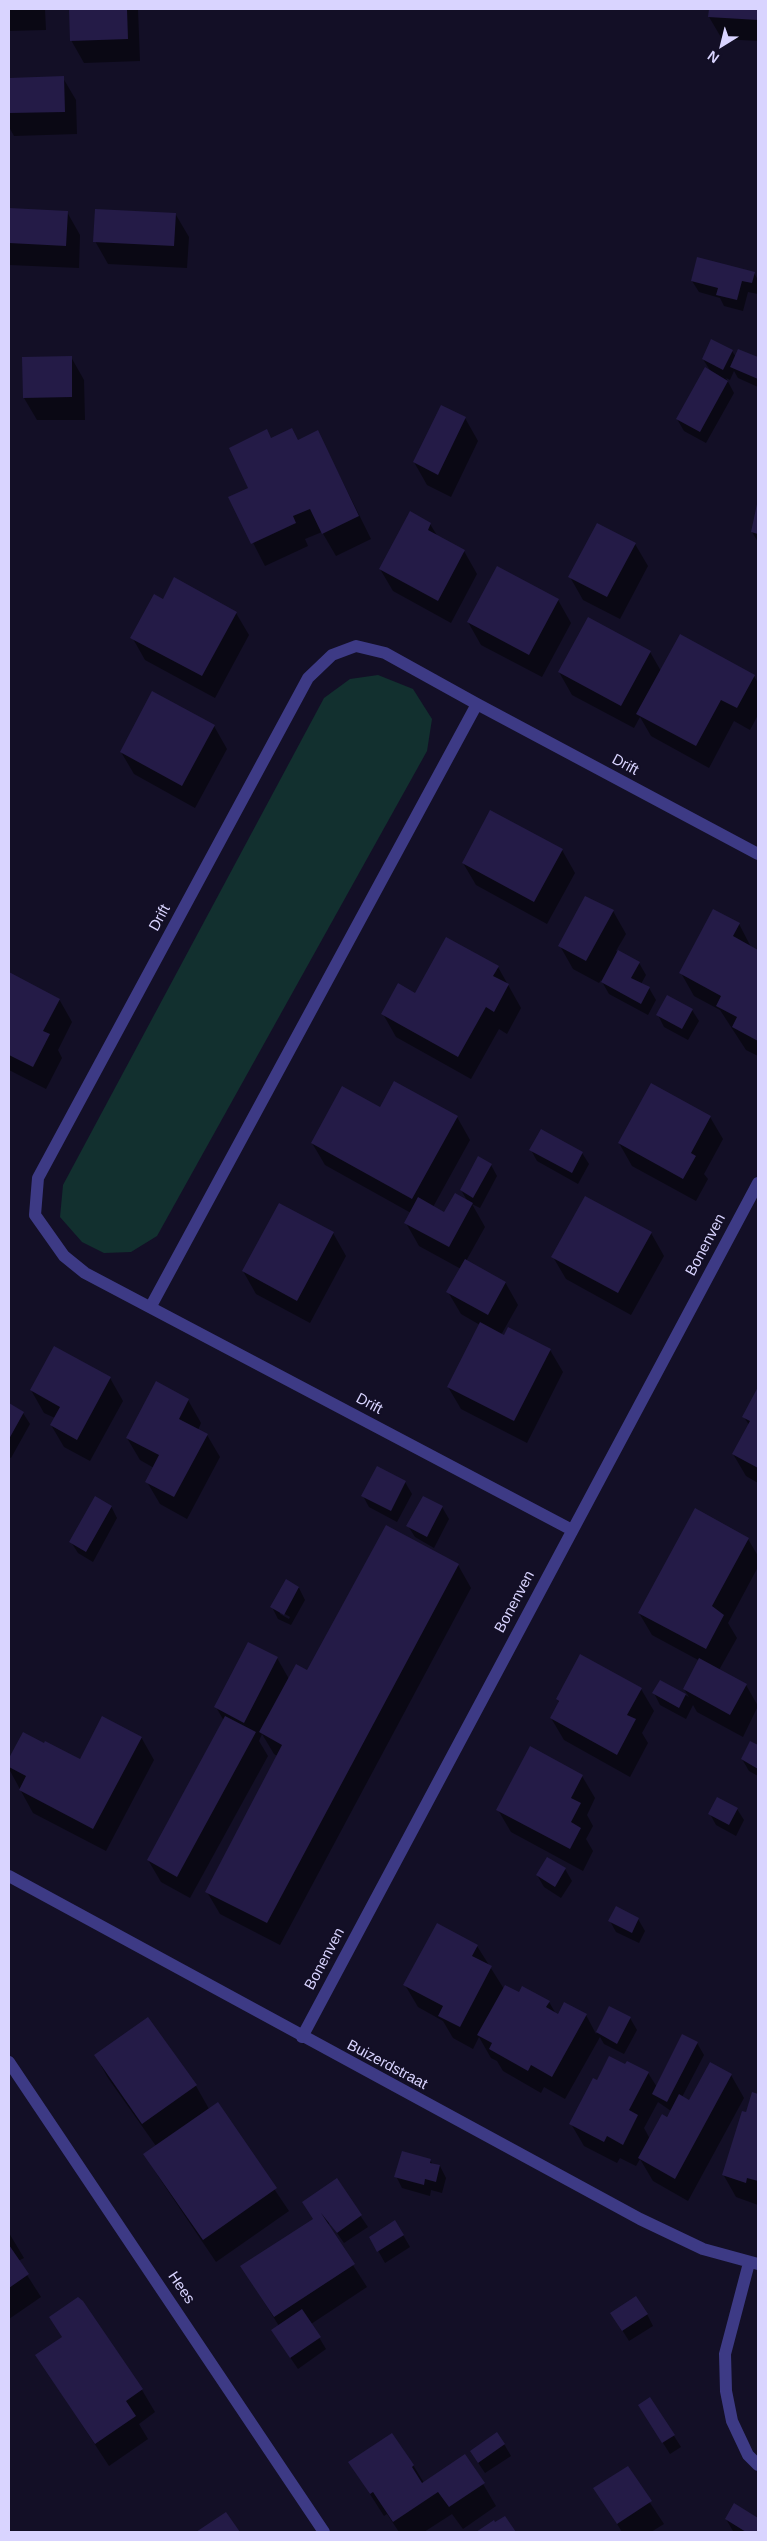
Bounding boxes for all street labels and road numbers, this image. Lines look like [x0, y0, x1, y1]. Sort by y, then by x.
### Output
street label: Drift [609, 751, 641, 779]
street label: Drift [146, 902, 174, 934]
street label: Bonenven [682, 1211, 730, 1279]
street label: Drift [353, 1390, 385, 1418]
street label: Bonenven [491, 1568, 539, 1636]
street label: Bonenven [301, 1925, 349, 1993]
street label: Buizerdstraat [344, 2036, 430, 2094]
street label: Hees [164, 2268, 198, 2308]

